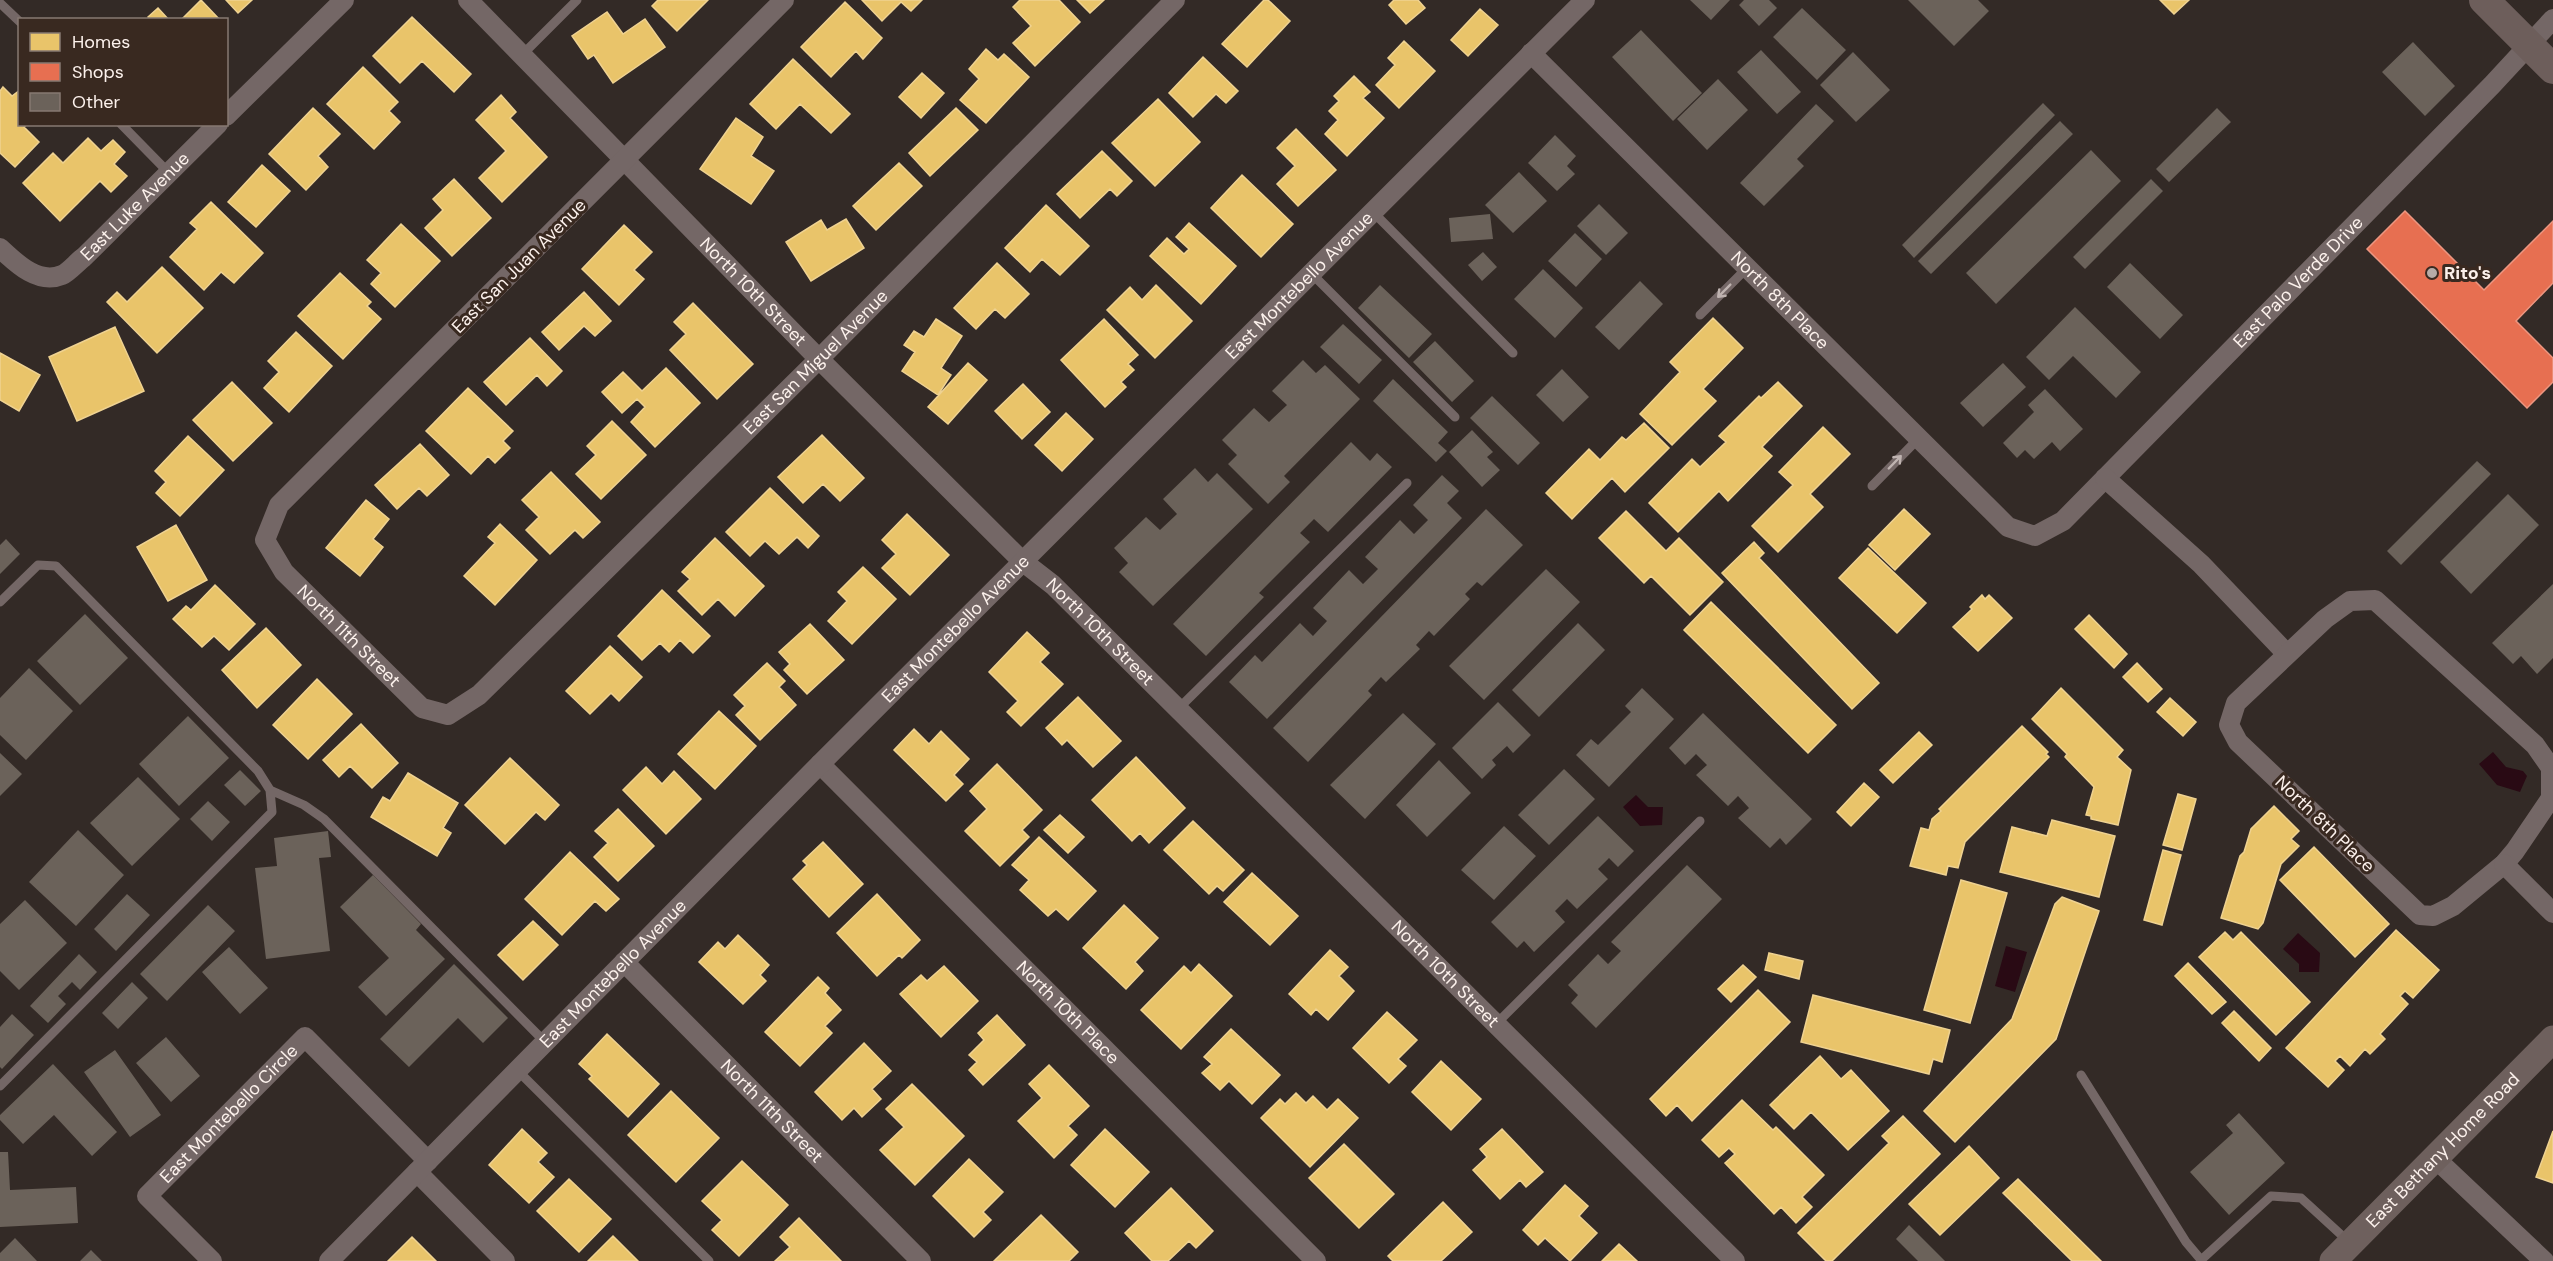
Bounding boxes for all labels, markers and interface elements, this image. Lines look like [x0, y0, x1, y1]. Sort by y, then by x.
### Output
legend [18, 18, 228, 126]
text: Homes [72, 30, 130, 54]
text: Shops [72, 60, 124, 84]
text: Other [72, 90, 121, 114]
street label: East Luke Avenue [75, 147, 195, 266]
street label: East San Juan Avenue [446, 193, 592, 339]
street label: East Montebello Avenue [1220, 206, 1379, 364]
street label: East Palo Verde Drive [2228, 211, 2369, 353]
street label: North 10th Street [695, 232, 812, 351]
street label: North 8th Place [1725, 246, 1835, 355]
place label: Rito's [2444, 261, 2491, 285]
marker: Rito's [2425, 266, 2439, 280]
street label: East San Miguel Avenue [738, 284, 893, 440]
one-way arrow [1717, 284, 1732, 298]
one-way arrow [1888, 455, 1902, 470]
street label: East Montebello Avenue [876, 550, 1035, 708]
street label: North 10th Street [1041, 573, 1159, 691]
street label: North 11th Street [292, 579, 406, 692]
street label: North 8th Place [2270, 770, 2380, 878]
street label: East Montebello Avenue [534, 894, 692, 1053]
street label: North 10th Street [1386, 915, 1505, 1033]
street label: North 10th Place [1011, 955, 1125, 1069]
street label: East Montebello Circle [154, 1039, 303, 1188]
street label: North 11th Street [715, 1054, 829, 1168]
street label: East Bethany Home Road [2361, 1067, 2525, 1233]

